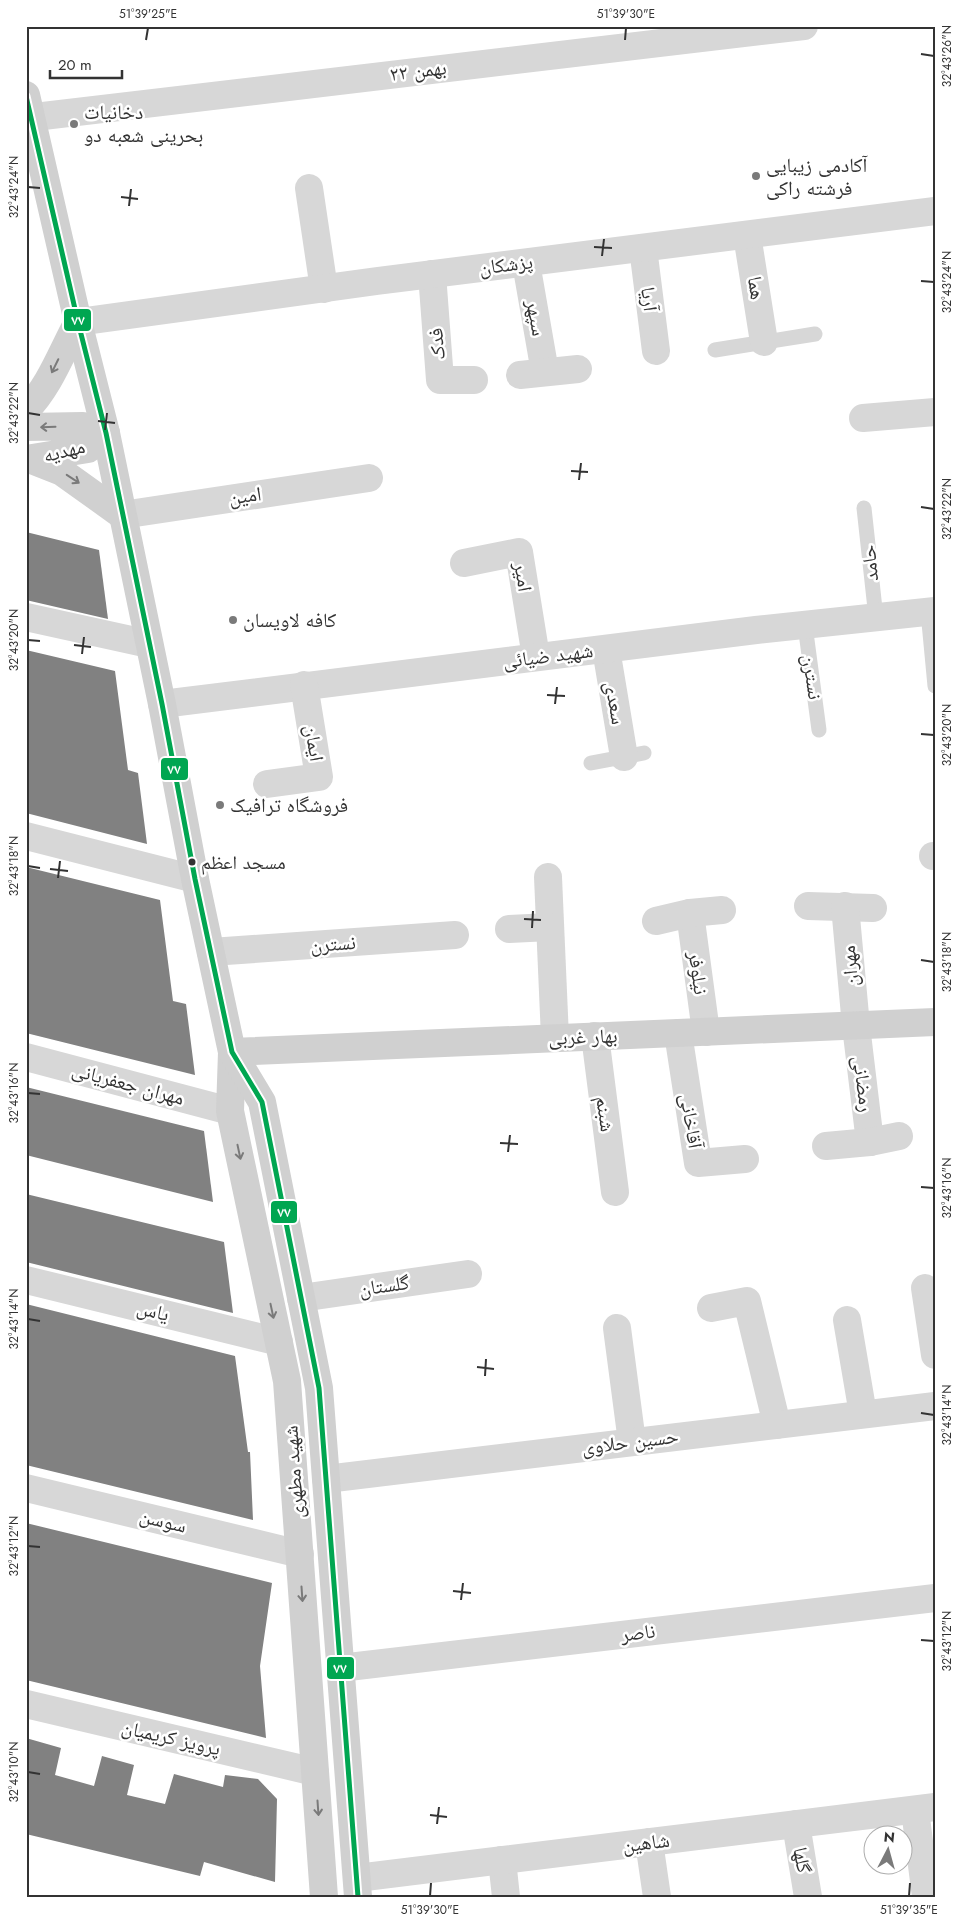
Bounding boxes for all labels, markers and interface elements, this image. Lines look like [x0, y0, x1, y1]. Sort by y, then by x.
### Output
text: 51°39'25"E [119, 5, 177, 23]
text: 51°39'30"E [597, 5, 655, 23]
text: 32°43'26"N [938, 25, 956, 87]
scale bar [50, 48, 122, 80]
street label: ۲۲ بهمن [388, 53, 448, 89]
text: 20 m [58, 54, 92, 76]
place label: دخانیات بحرینی شعبه دو [84, 98, 203, 150]
marker: دخانیات بحرینی شعبه دو [68, 118, 80, 130]
place label: آکادمی زیبایی فرشته راکی [766, 151, 868, 203]
text: 32°43'24"N [5, 156, 23, 218]
marker: آکادمی زیبایی فرشته راکی [750, 170, 762, 182]
street label: پزشکان [477, 247, 535, 283]
text: 32°43'24"N [938, 251, 956, 313]
street label: هما [740, 274, 772, 302]
street label: آریا [633, 285, 665, 314]
street label: سپهر [518, 297, 553, 338]
line badge: ۷۷ [63, 308, 92, 332]
text: ۷۷ [71, 310, 85, 330]
street label: فدک [421, 327, 453, 361]
one-way arrow [50, 358, 59, 373]
text: 32°43'22"N [5, 382, 23, 444]
one-way arrow [40, 422, 56, 431]
street label: مهدیه [40, 432, 88, 470]
one-way arrow [66, 474, 80, 484]
text: 32°43'22"N [938, 478, 956, 540]
street label: امین [227, 479, 263, 513]
street label: حامد [854, 543, 886, 583]
street label: امیر [506, 559, 540, 594]
place label: کافه لاویسان [243, 606, 336, 635]
text: 32°43'20"N [5, 609, 23, 671]
marker: کافه لاویسان [227, 614, 239, 626]
street label: شهید ضیائی [501, 636, 595, 676]
street label: نسترن [794, 652, 830, 702]
street label: سعدی [597, 679, 633, 727]
text: 32°43'20"N [938, 704, 956, 766]
street label: ایمان [297, 723, 331, 763]
line badge: ۷۷ [160, 757, 189, 781]
text: ۷۷ [167, 759, 181, 779]
place label: فروشگاه ترافیک [230, 791, 348, 820]
marker: فروشگاه ترافیک [214, 799, 226, 811]
text: 32°43'18"N [5, 836, 23, 896]
place label: مسجد اعظم [201, 849, 286, 876]
marker: مسجد اعظم [187, 857, 197, 867]
street label: نسترن [309, 928, 357, 960]
text: 32°43'18"N [938, 932, 956, 992]
street label: مهران [834, 944, 866, 988]
street label: نیلوفر [680, 948, 715, 997]
street label: بهار غربی [548, 1021, 618, 1053]
street label: رمضانی [845, 1054, 881, 1114]
street label: مهران جعفریانی [69, 1055, 187, 1113]
text: 32°43'16"N [5, 1063, 23, 1123]
street label: آقاخانی [672, 1091, 710, 1151]
street label: شبنم [588, 1094, 622, 1134]
one-way arrow [234, 1144, 244, 1160]
text: 32°43'16"N [938, 1158, 956, 1218]
line badge: ۷۷ [270, 1200, 298, 1224]
text: ۷۷ [277, 1202, 291, 1222]
street label: گلستان [357, 1268, 411, 1304]
text: 32°43'14"N [5, 1289, 23, 1349]
street label: یاس [134, 1293, 172, 1329]
one-way arrow [268, 1303, 278, 1319]
text: 32°43'14"N [938, 1385, 956, 1445]
street label: حسین حلاوی [580, 1422, 680, 1462]
street label: شهید مطهری [276, 1424, 312, 1520]
street label: سوسن [137, 1501, 189, 1541]
text: 32°43'12"N [5, 1516, 23, 1576]
one-way arrow [298, 1586, 307, 1602]
text: 32°43'12"N [938, 1611, 956, 1671]
street label: ناصر [618, 1617, 657, 1650]
line badge: ۷۷ [326, 1656, 355, 1680]
text: ۷۷ [333, 1658, 347, 1678]
street label: پرویز کریمیان [119, 1713, 223, 1763]
text: 32°43'10"N [5, 1741, 23, 1803]
one-way arrow [313, 1800, 322, 1816]
street label: شاهین [621, 1826, 671, 1860]
north arrow [864, 1826, 914, 1876]
text: N [883, 1827, 896, 1848]
street label: گلها [785, 1845, 819, 1875]
text: 51°39'30"E [401, 1901, 459, 1919]
text: 51°39'35"E [880, 1901, 938, 1919]

